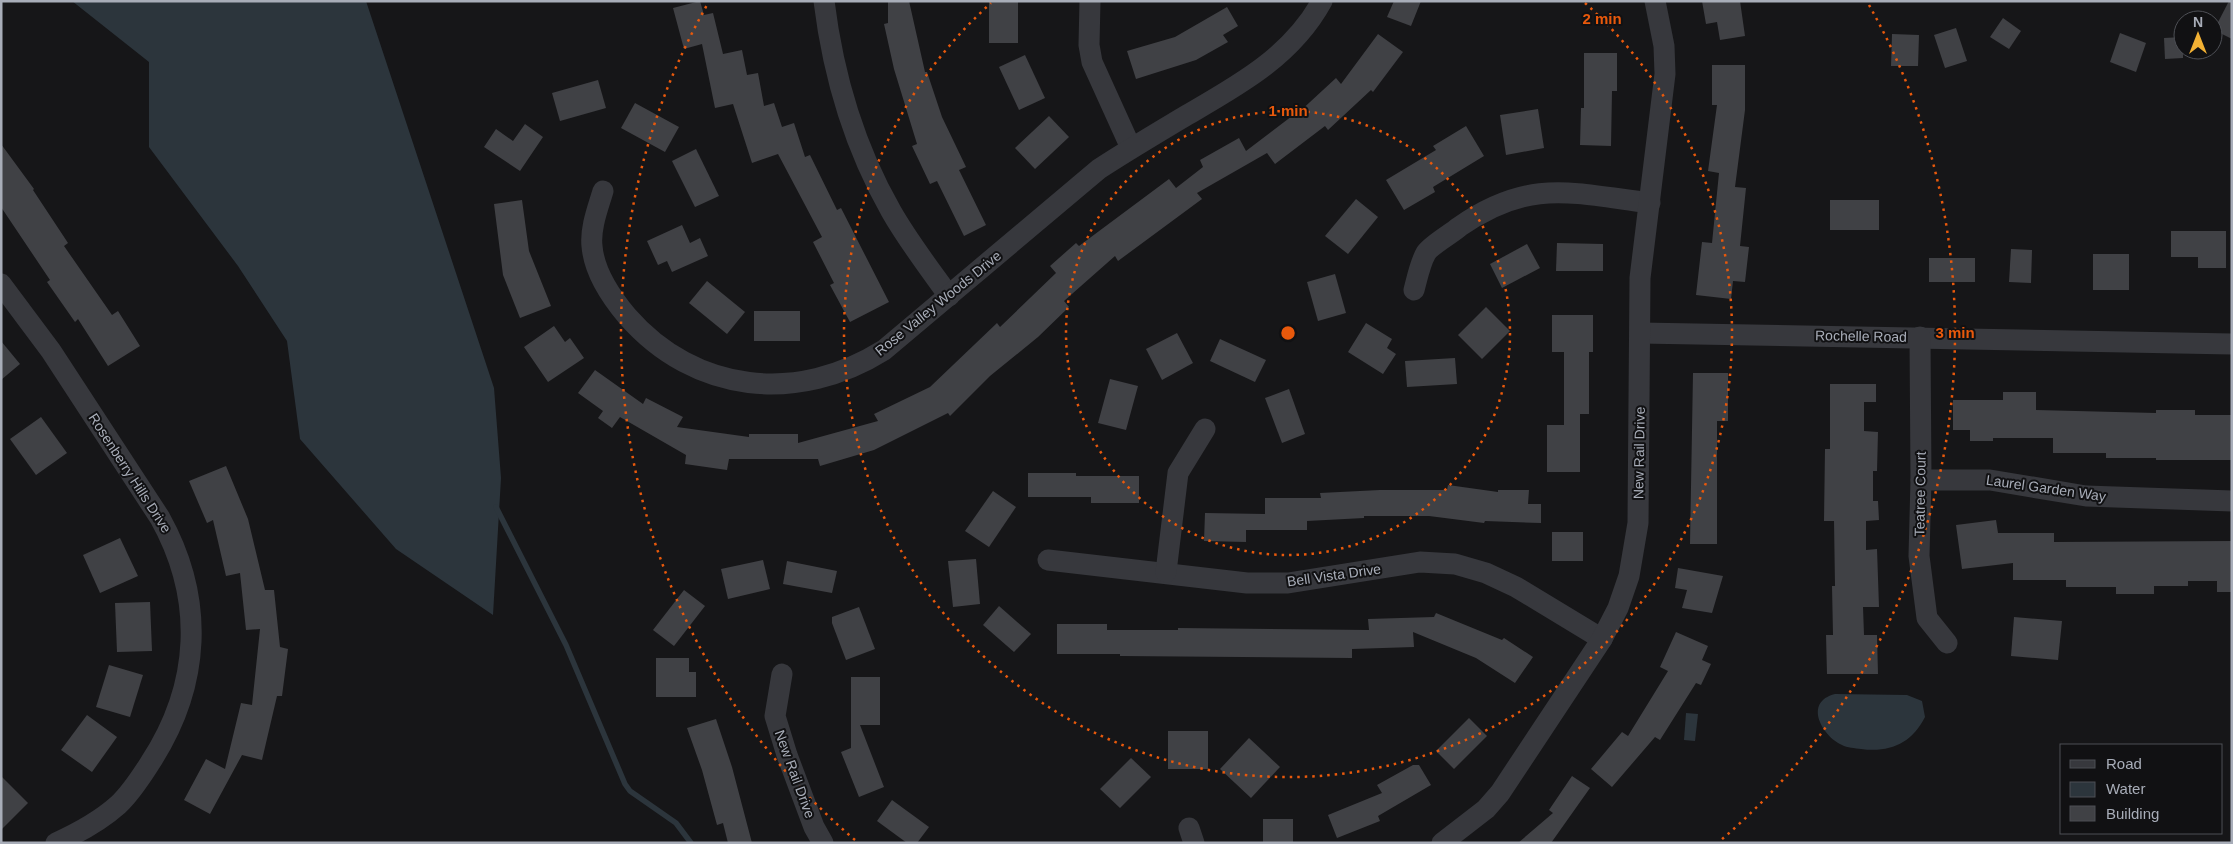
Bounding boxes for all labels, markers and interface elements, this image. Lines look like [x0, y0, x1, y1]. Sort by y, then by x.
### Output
text: 2 min [1582, 10, 1622, 27]
north arrow [2173, 10, 2223, 60]
text: N [2193, 14, 2203, 30]
text: 1 min [1268, 102, 1308, 119]
street label: Rose Valley Woods Drive [872, 247, 1004, 359]
centre of rings [1279, 324, 1297, 342]
text: 3 min [1935, 324, 1975, 341]
street label: Rochelle Road [1815, 327, 1907, 345]
street label: New Rail Drive [1630, 406, 1648, 499]
street label: Rosenberry Hills Drive [85, 410, 175, 536]
street label: Teatree Court [1911, 451, 1929, 537]
street label: Laurel Garden Way [1985, 472, 2107, 504]
street label: Bell Vista Drive [1286, 560, 1382, 590]
street label: New Rail Drive [772, 728, 818, 820]
legend [2060, 744, 2223, 834]
text: Road [2106, 755, 2142, 772]
text: Water [2106, 780, 2145, 797]
text: Building [2106, 805, 2159, 822]

